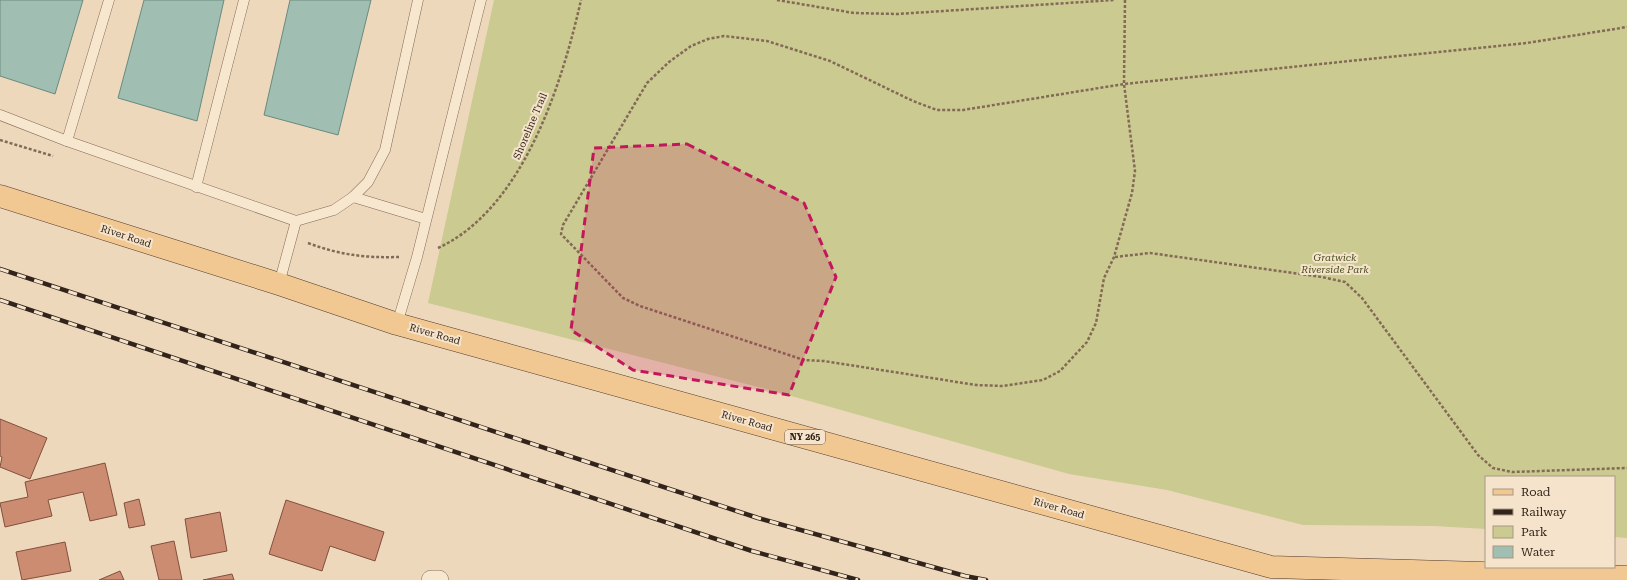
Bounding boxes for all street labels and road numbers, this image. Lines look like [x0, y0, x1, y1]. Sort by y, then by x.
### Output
street label: Shoreline Trail [511, 91, 549, 161]
street label: River Road [99, 223, 153, 250]
street label: River Road [408, 321, 462, 347]
street label: River Road [720, 408, 774, 434]
road number: NY 265 [785, 430, 825, 444]
street label: River Road [1032, 495, 1086, 521]

